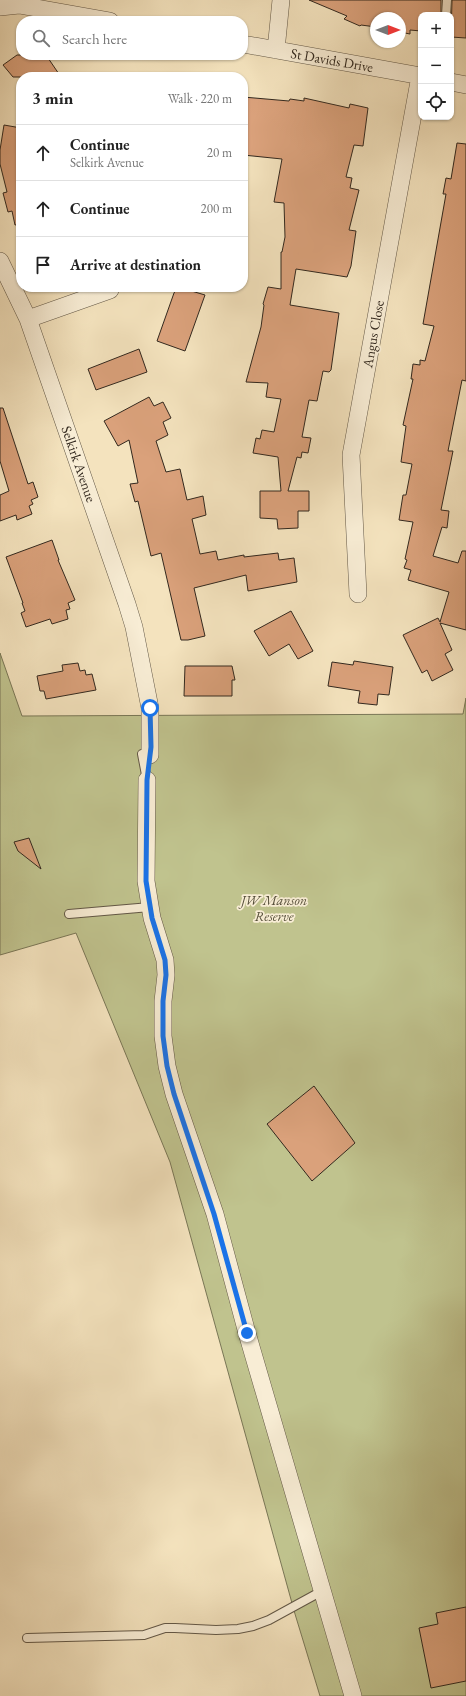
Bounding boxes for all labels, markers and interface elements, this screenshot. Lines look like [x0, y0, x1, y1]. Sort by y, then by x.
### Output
north arrow [370, 12, 406, 48]
map controls [418, 12, 454, 120]
button: + [418, 12, 454, 48]
search box [16, 16, 248, 60]
icon: search [30, 27, 52, 49]
text: Search here [62, 29, 127, 48]
street label: St Davids Drive [289, 44, 375, 76]
button: − [418, 48, 454, 84]
button: locate [418, 84, 454, 120]
text: 3 min [32, 87, 73, 109]
text: Walk · 220 m [168, 90, 232, 107]
text: Continue [70, 135, 130, 154]
icon: ahead [32, 142, 54, 164]
text: 20 m [207, 144, 232, 161]
text: Selkirk Avenue [70, 154, 144, 171]
icon: ahead [32, 198, 54, 220]
text: Continue [70, 199, 130, 218]
text: 200 m [201, 200, 232, 217]
icon: arrive [32, 254, 54, 276]
text: Arrive at destination [70, 255, 201, 274]
street label: Angus Close [358, 298, 388, 370]
street label: Selkirk Avenue [58, 423, 101, 505]
route start [141, 699, 159, 717]
park label: JW Manson Reserve [238, 891, 307, 925]
route end [238, 1324, 256, 1342]

